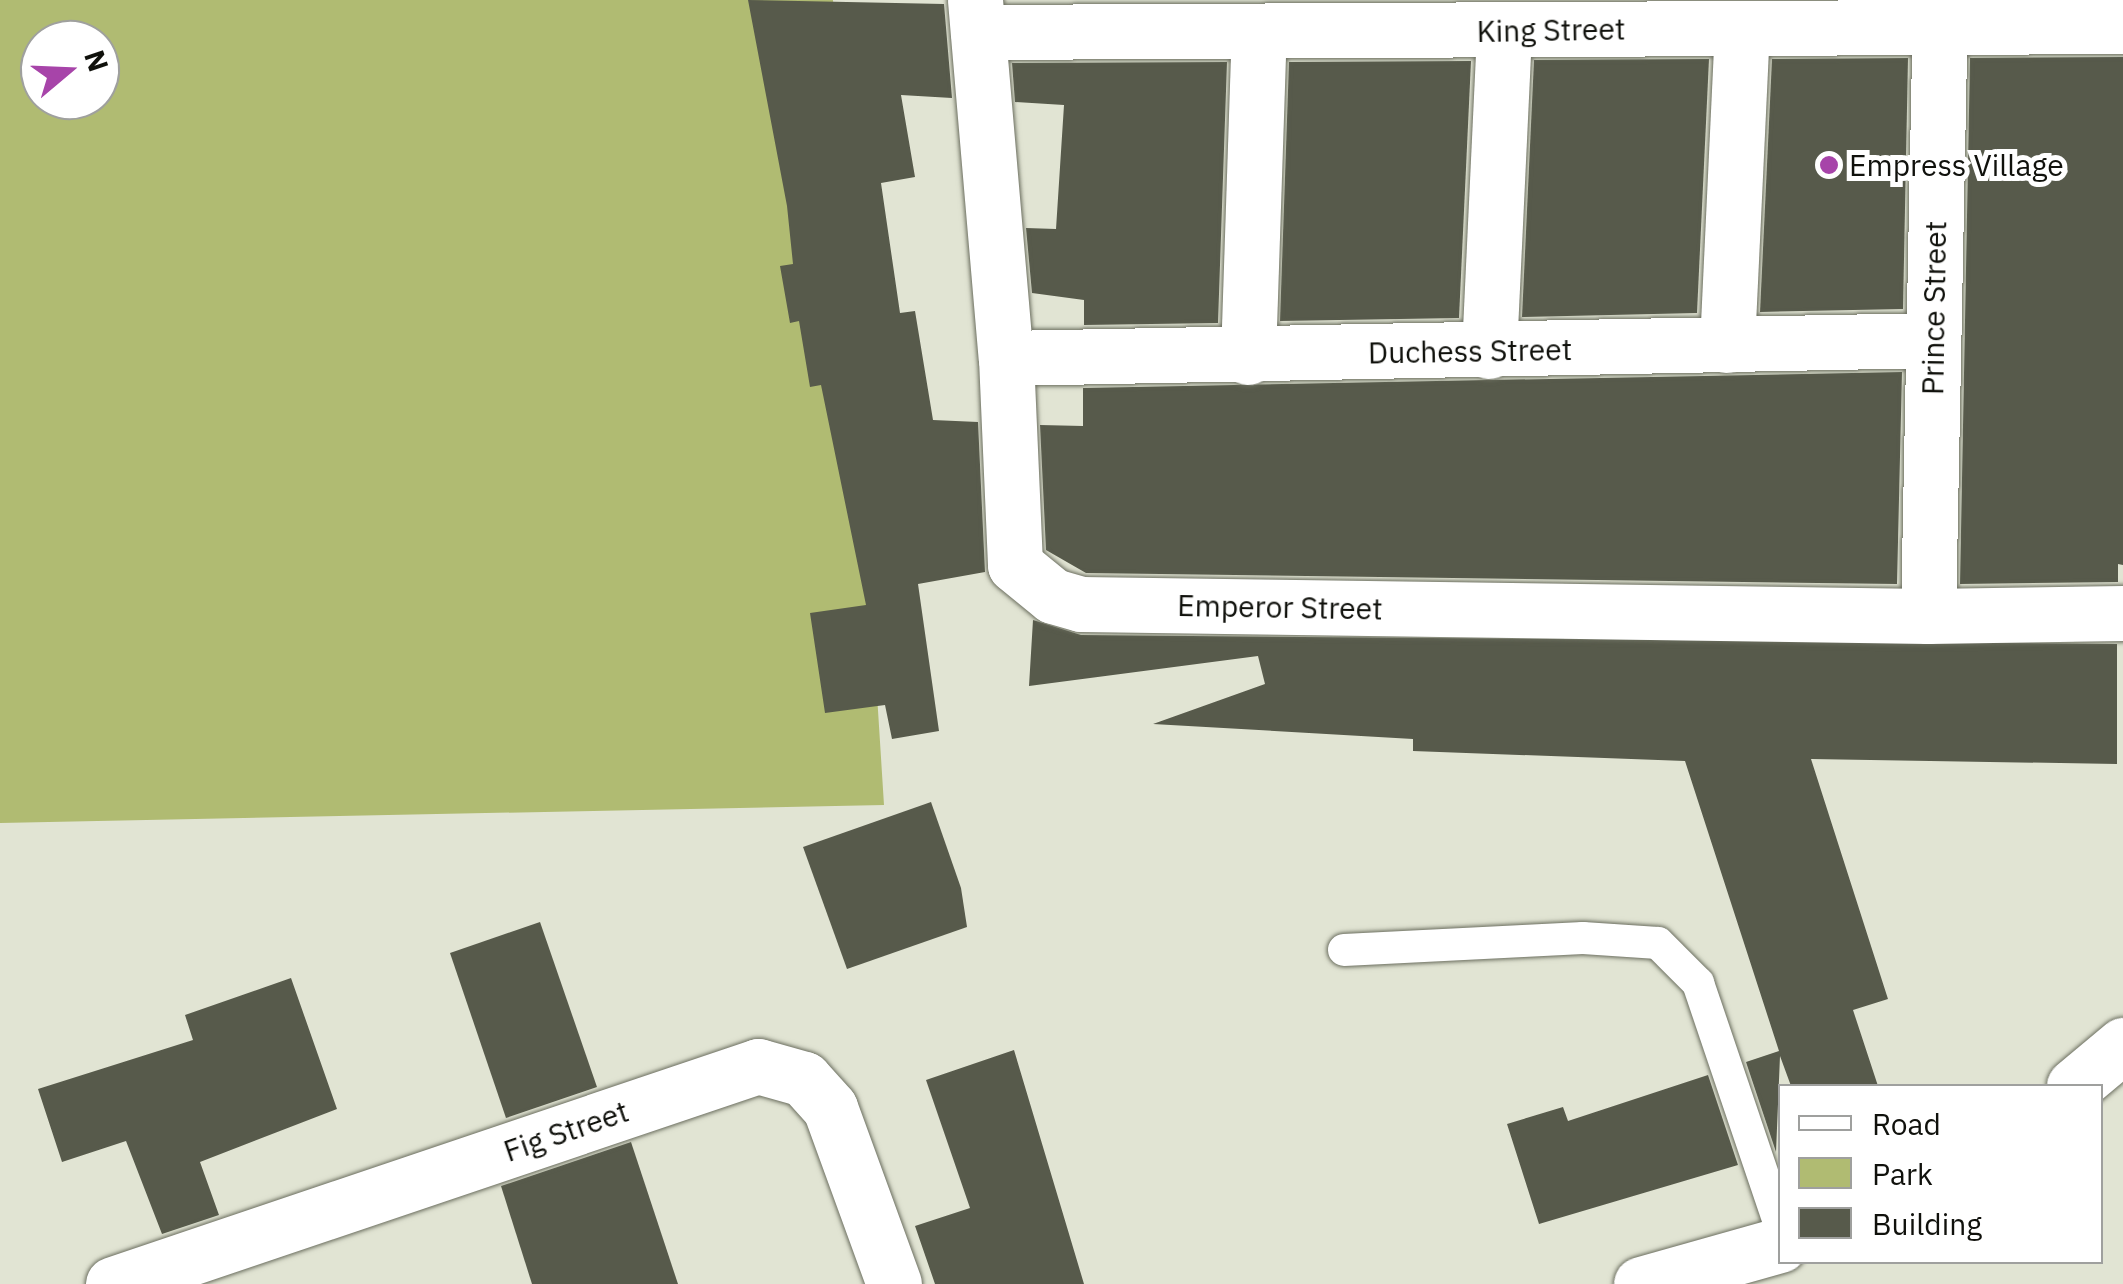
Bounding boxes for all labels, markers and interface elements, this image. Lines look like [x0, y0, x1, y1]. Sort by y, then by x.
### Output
street label: King Street [1476, 11, 1626, 49]
north arrow [20, 20, 120, 120]
text: N [76, 45, 118, 76]
place label: Empress Village [1849, 147, 2064, 183]
marker: Empress Village [1818, 154, 1840, 176]
street label: Prince Street [1914, 221, 1954, 395]
street label: Duchess Street [1368, 331, 1572, 371]
street label: Emperor Street [1177, 587, 1383, 627]
legend [1778, 1084, 2103, 1264]
street label: Fig Street [499, 1093, 633, 1169]
text: Road [1872, 1104, 1941, 1143]
text: Park [1872, 1154, 1933, 1193]
text: Building [1872, 1204, 1982, 1243]

